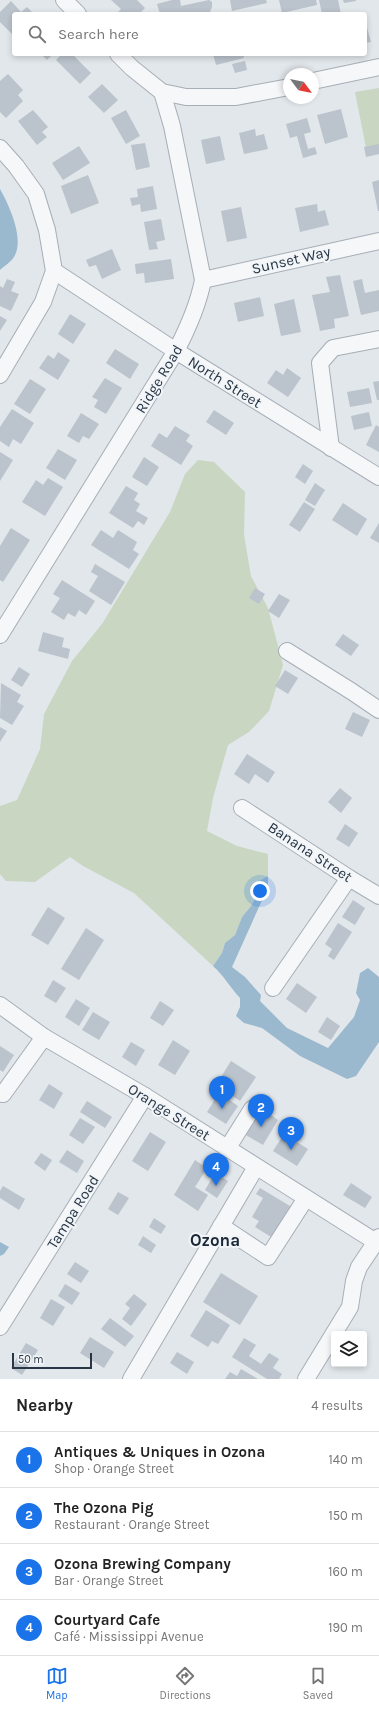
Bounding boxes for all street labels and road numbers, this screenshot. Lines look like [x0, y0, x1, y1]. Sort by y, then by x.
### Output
street label: Sunset Way [250, 242, 332, 278]
street label: Ridge Road [132, 341, 186, 417]
street label: North Street [185, 352, 265, 412]
street label: Banana Street [264, 818, 356, 886]
street label: Orange Street [125, 1080, 214, 1145]
street label: Tampa Road [43, 1172, 103, 1252]

